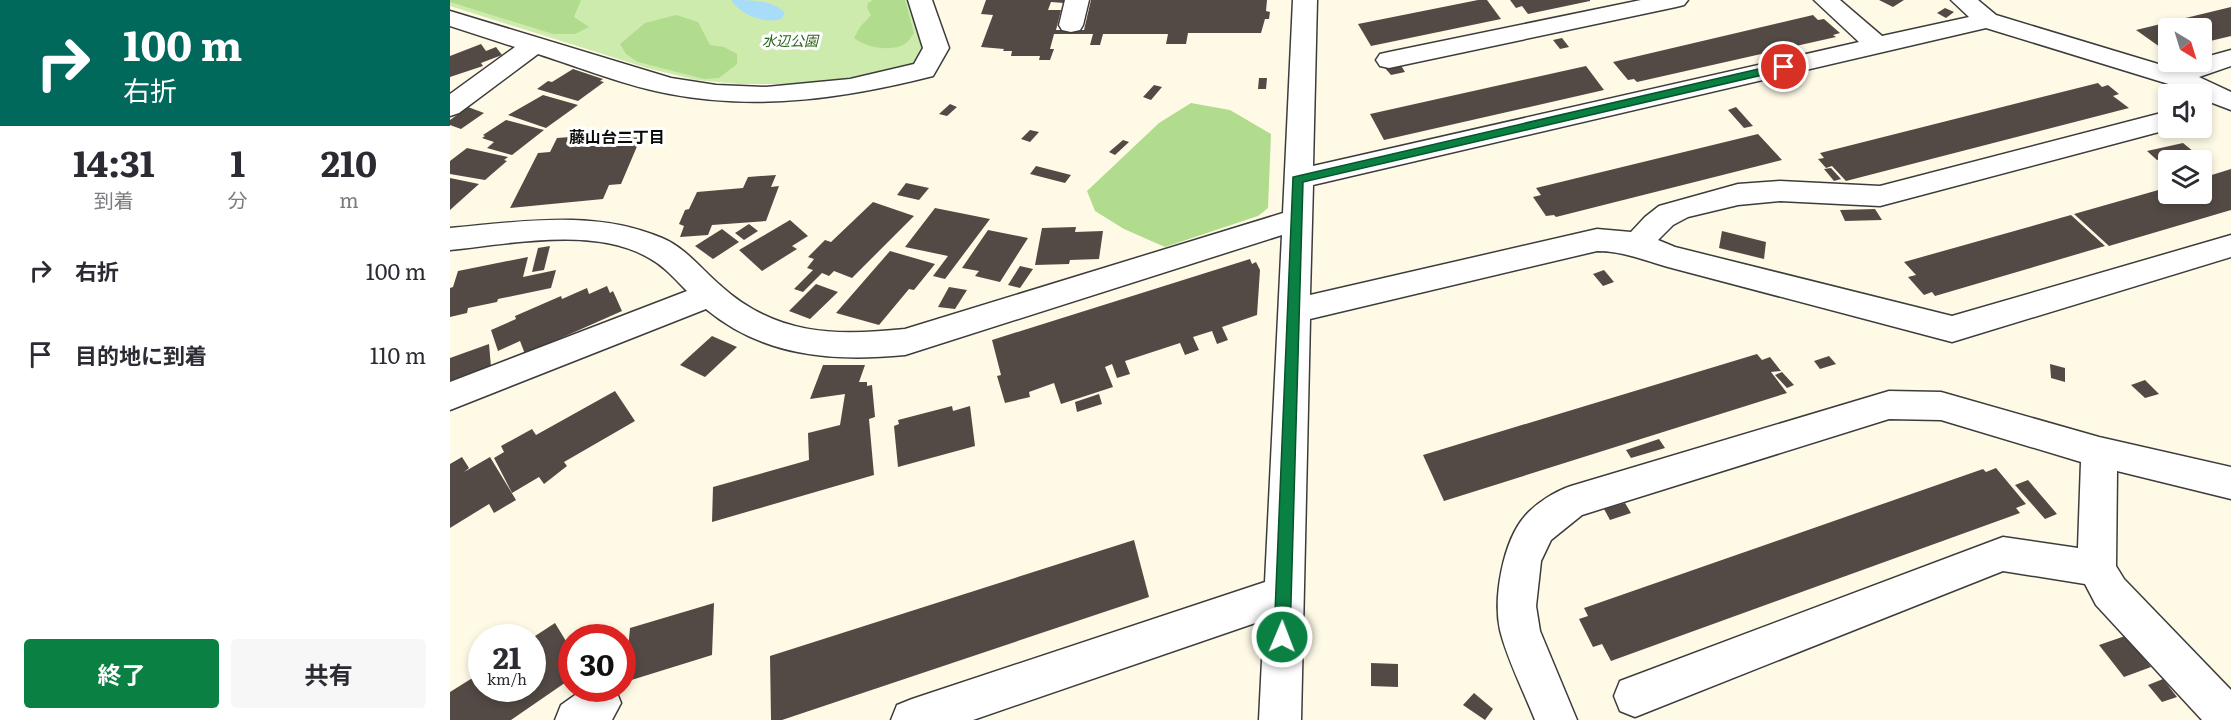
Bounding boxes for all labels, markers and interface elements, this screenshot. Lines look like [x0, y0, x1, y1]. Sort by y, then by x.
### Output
text: 100 m [123, 12, 242, 74]
north arrow [2158, 18, 2212, 72]
map controls [2158, 18, 2212, 204]
icon: right [24, 24, 102, 102]
park label: 水辺公園 [762, 30, 820, 50]
pin [1758, 41, 1809, 92]
icon: arrive [1767, 50, 1800, 83]
text: 右折 [123, 69, 177, 109]
button: sound [2158, 84, 2212, 138]
district label: 藤山台二丁目 [569, 124, 665, 148]
text: 14:31 [73, 135, 155, 188]
text: 1 [230, 135, 245, 188]
text: 210 [321, 135, 377, 188]
button: layers [2158, 150, 2212, 204]
text: 到着 [94, 184, 134, 214]
text: 分 [228, 184, 248, 214]
text: m [339, 184, 359, 214]
icon: right [24, 254, 57, 287]
text: 右折 [75, 254, 119, 287]
text: 100 m [366, 254, 426, 287]
icon: arrive [24, 338, 57, 371]
text: 目的地に到着 [75, 338, 207, 371]
text: 110 m [370, 338, 426, 371]
position arrow [1250, 605, 1314, 669]
speed limit sign: 30 [558, 624, 636, 702]
text: 21 [493, 634, 521, 678]
button: 終了 [24, 639, 219, 708]
button: 共有 [231, 639, 426, 708]
text: km/h [487, 667, 527, 690]

